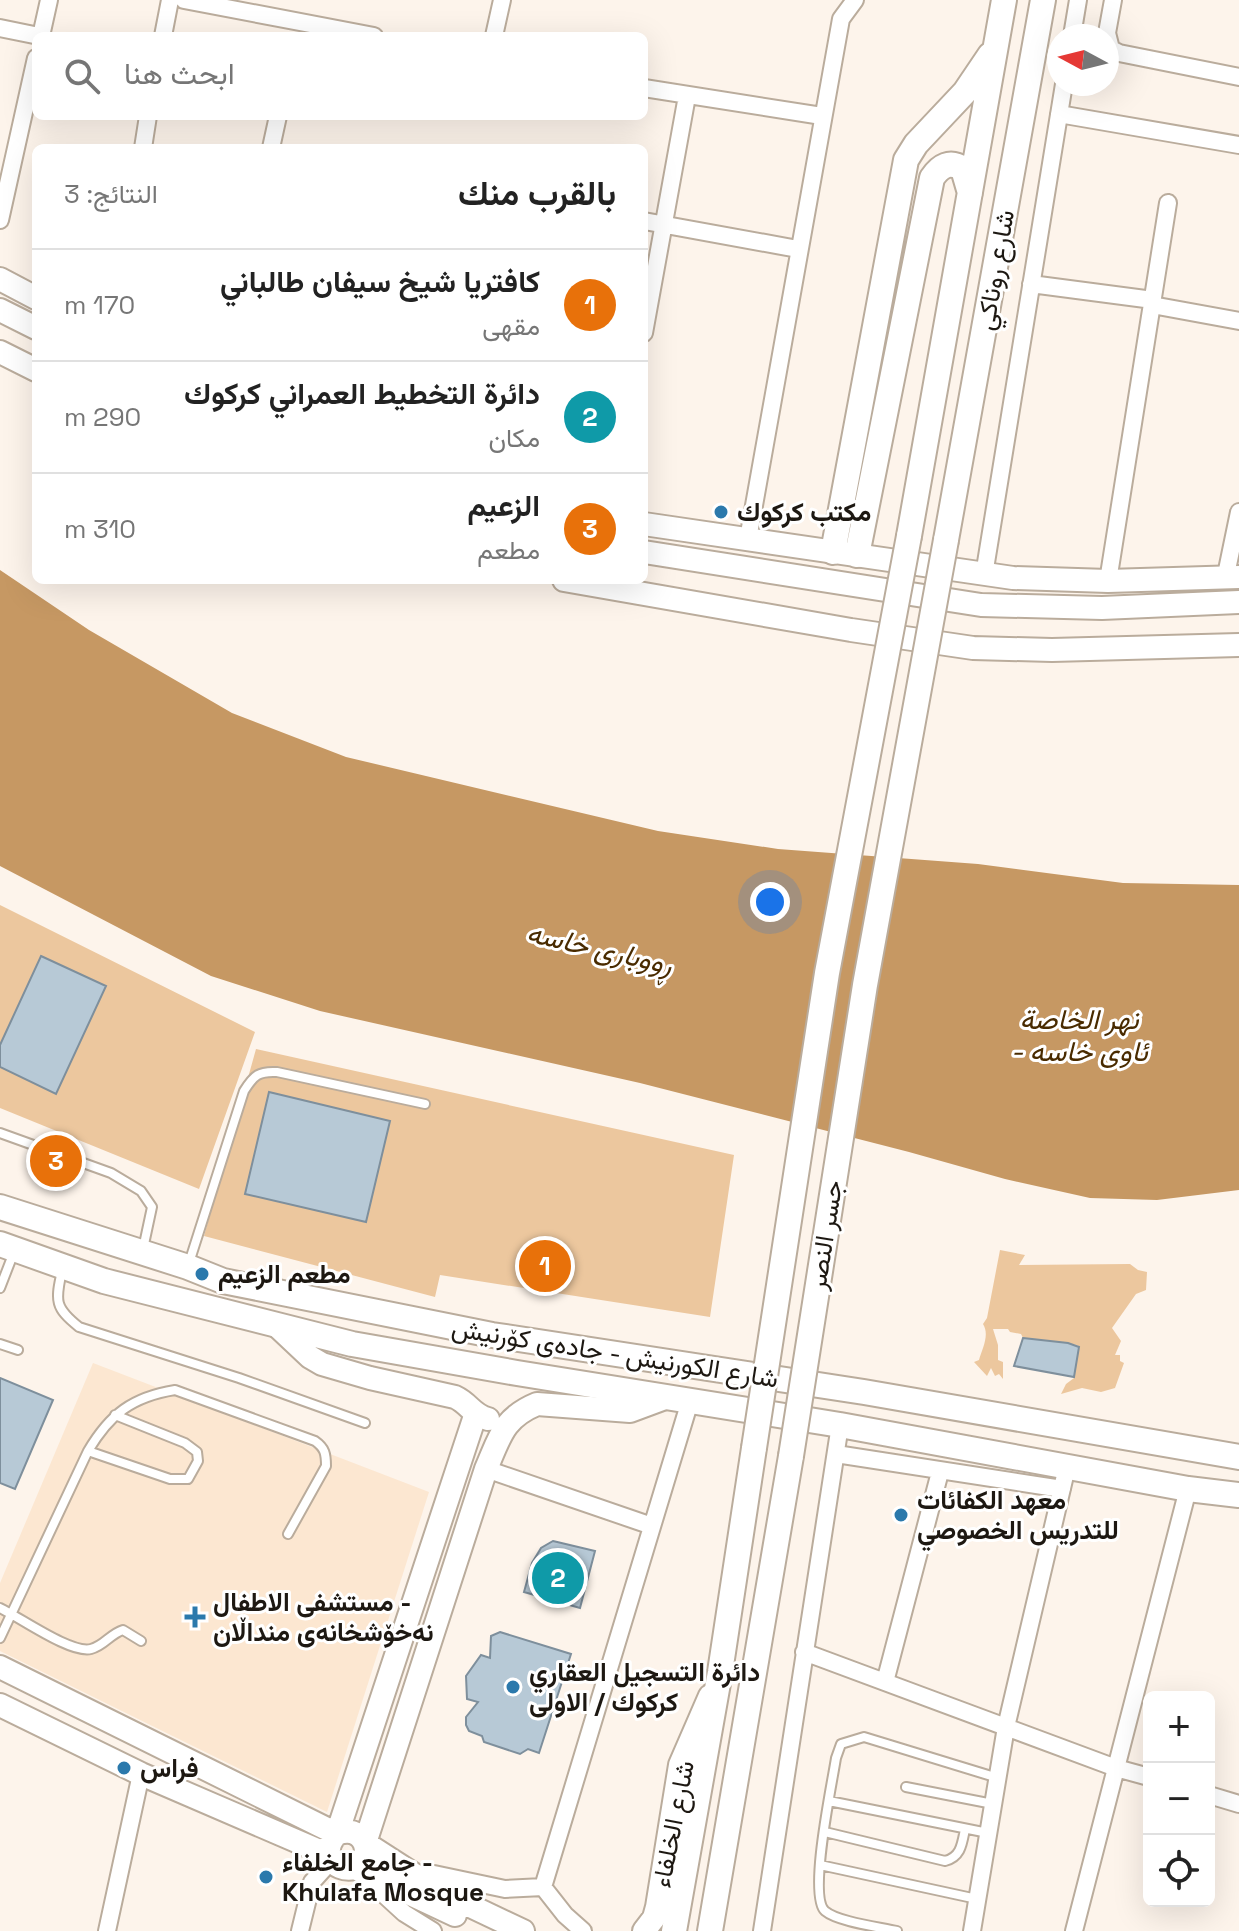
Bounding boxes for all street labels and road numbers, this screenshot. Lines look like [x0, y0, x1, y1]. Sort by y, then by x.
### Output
street label: شارع روناكي [968, 207, 1026, 334]
street label: جسر النصر [799, 1178, 850, 1293]
street label: شارع الكورنيش - جادەی کۆرنیش [449, 1310, 781, 1397]
street label: شارع الخلفاء [644, 1758, 703, 1891]

